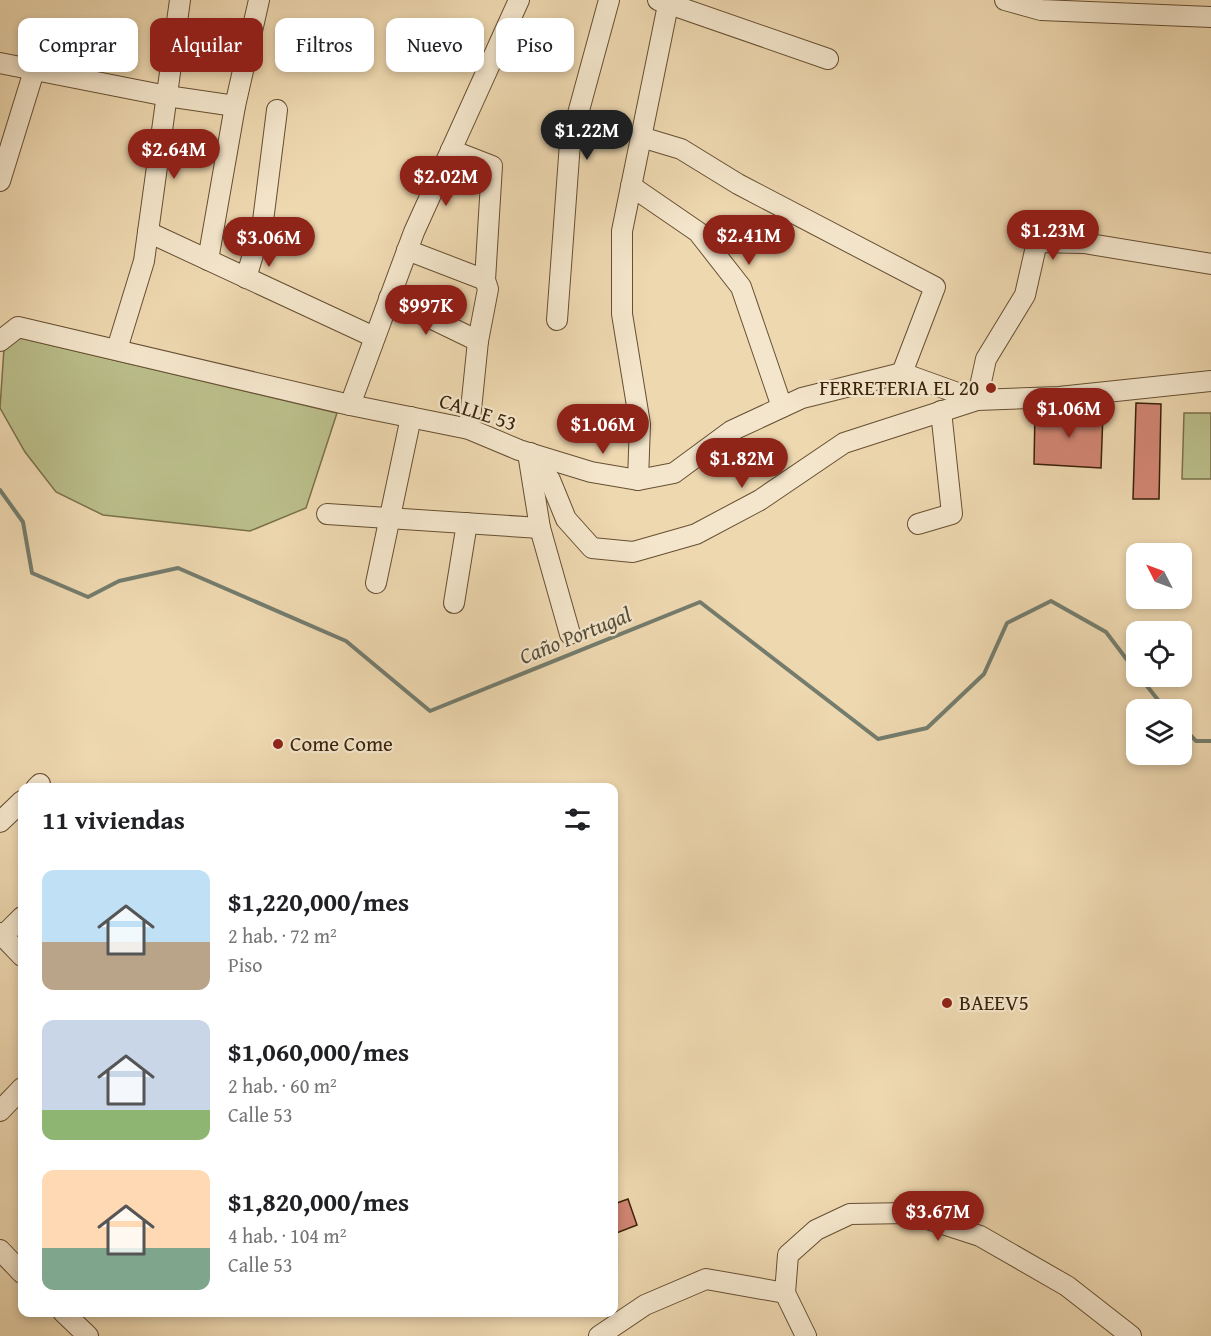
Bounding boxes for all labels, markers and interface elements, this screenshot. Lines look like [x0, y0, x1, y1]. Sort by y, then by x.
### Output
chip: Comprar [18, 18, 138, 72]
chip: Alquilar [150, 18, 263, 72]
chip: Filtros [275, 18, 374, 72]
chip: Nuevo [386, 18, 484, 72]
chip: Piso [496, 18, 574, 72]
pin: $1.22M [538, 110, 636, 161]
text: $1.22M [555, 115, 619, 144]
pin: $2.64M [125, 129, 223, 180]
text: $2.64M [142, 134, 206, 163]
pin: $2.02M [397, 156, 495, 207]
text: $2.02M [414, 161, 478, 190]
pin: $1.23M [1004, 210, 1102, 261]
pin: $2.41M [700, 215, 798, 266]
text: $1.23M [1021, 215, 1085, 244]
pin: $3.06M [220, 217, 318, 268]
text: $2.41M [717, 220, 781, 249]
text: $3.06M [237, 222, 301, 251]
pin: $997K [384, 285, 468, 336]
text: $997K [399, 290, 453, 319]
place label: FERRETERIA EL 20 [819, 372, 979, 403]
marker: FERRETERIA EL 20 [984, 381, 998, 395]
street label: CALLE 53 [436, 385, 521, 439]
pin: $1.06M [1020, 388, 1118, 439]
text: $1.06M [1037, 393, 1101, 422]
pin: $1.06M [554, 404, 652, 455]
text: $1.06M [571, 409, 635, 438]
pin: $1.82M [693, 438, 791, 489]
text: $1.82M [710, 443, 774, 472]
north arrow [1126, 543, 1192, 609]
map controls [1126, 543, 1192, 765]
water label: Caño Portugal [514, 598, 636, 672]
button: locate [1126, 621, 1192, 687]
button: layers [1126, 699, 1192, 765]
place label: Come Come [290, 728, 393, 759]
marker: Come Come [271, 737, 285, 751]
text: 11 viviendas [42, 800, 185, 839]
icon: filters [561, 803, 594, 836]
text: $1,220,000/mes [228, 882, 409, 921]
icon: home [90, 894, 162, 966]
text: 2 hab. · 72 m² [228, 921, 337, 950]
text: Piso [228, 950, 263, 979]
place label: BAEEV5 [959, 987, 1029, 1018]
marker: BAEEV5 [940, 996, 954, 1010]
text: $1,060,000/mes [228, 1032, 409, 1071]
icon: home [90, 1044, 162, 1116]
text: 2 hab. · 60 m² [228, 1071, 337, 1100]
text: Calle 53 [228, 1100, 293, 1129]
text: $1,820,000/mes [228, 1182, 409, 1221]
pin: $3.67M [889, 1191, 987, 1242]
icon: home [90, 1194, 162, 1266]
text: $3.67M [906, 1196, 970, 1225]
text: 4 hab. · 104 m² [228, 1221, 346, 1250]
text: Calle 53 [228, 1250, 293, 1279]

